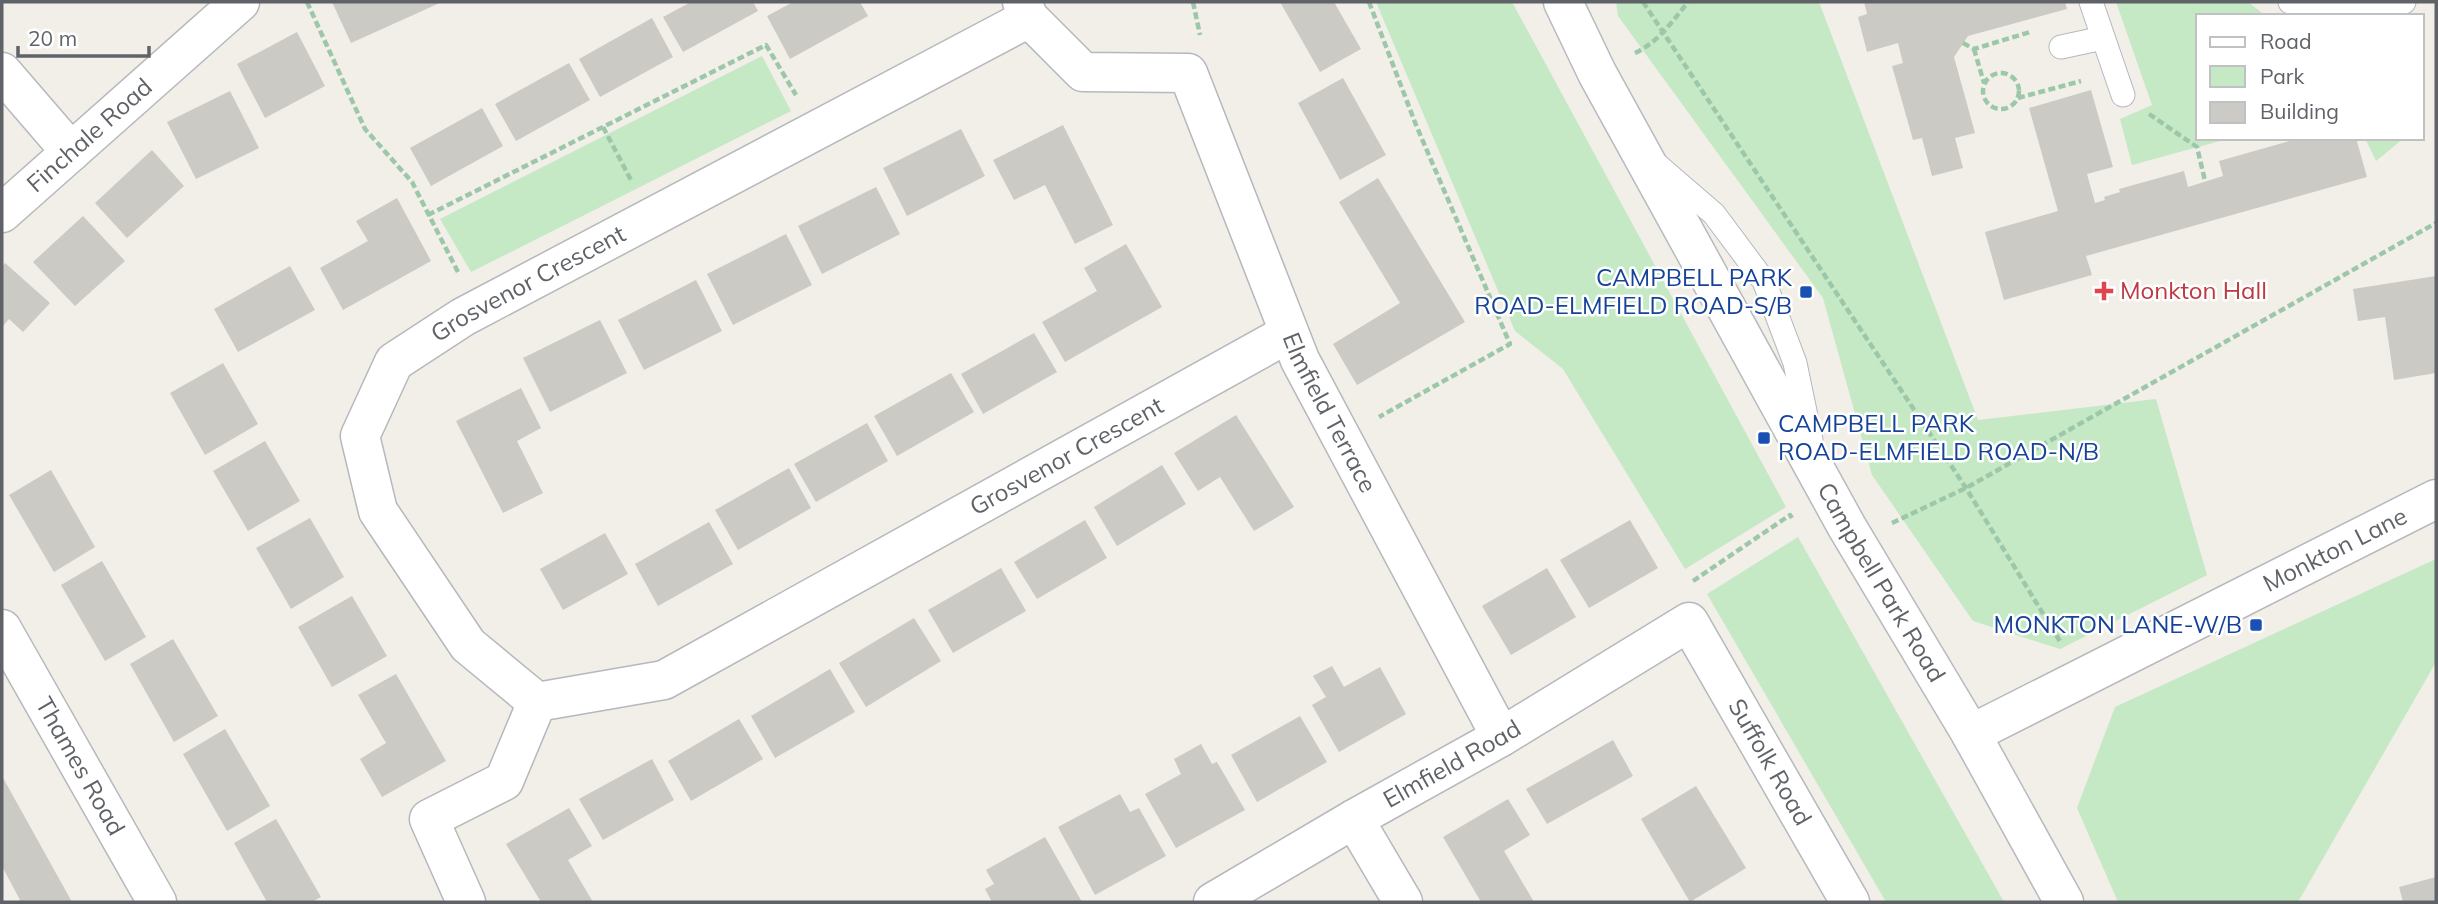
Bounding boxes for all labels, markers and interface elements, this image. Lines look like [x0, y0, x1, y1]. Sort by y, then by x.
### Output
scale bar [18, 14, 149, 58]
legend [2196, 14, 2424, 140]
text: 20 m [28, 25, 77, 51]
text: Road [2260, 28, 2311, 54]
text: Park [2260, 63, 2304, 89]
street label: Finchale Road [20, 71, 158, 198]
text: Building [2260, 98, 2339, 124]
street label: Grosvenor Crescent [425, 218, 630, 348]
place label: CAMPBELL PARK ROAD-ELMFIELD ROAD-S/B [1474, 262, 1793, 320]
place label: Monkton Hall [2120, 275, 2267, 305]
marker: Monkton Hall [2094, 281, 2114, 301]
marker: CAMPBELL PARK ROAD-ELMFIELD ROAD-S/B [1798, 284, 1814, 300]
street label: Elmfield Terrace [1277, 328, 1384, 497]
street label: Grosvenor Crescent [964, 390, 1168, 521]
place label: CAMPBELL PARK ROAD-ELMFIELD ROAD-N/B [1778, 408, 2099, 466]
marker: CAMPBELL PARK ROAD-ELMFIELD ROAD-N/B [1756, 430, 1772, 446]
street label: Campbell Park Road [1811, 477, 1952, 687]
street label: Monkton Lane [2258, 500, 2412, 598]
place label: MONKTON LANE-W/B [1994, 609, 2242, 639]
marker: MONKTON LANE-W/B [2248, 617, 2264, 633]
street label: Thames Road [30, 691, 132, 840]
street label: Suffolk Road [1722, 693, 1819, 830]
street label: Elmfield Road [1378, 713, 1526, 814]

